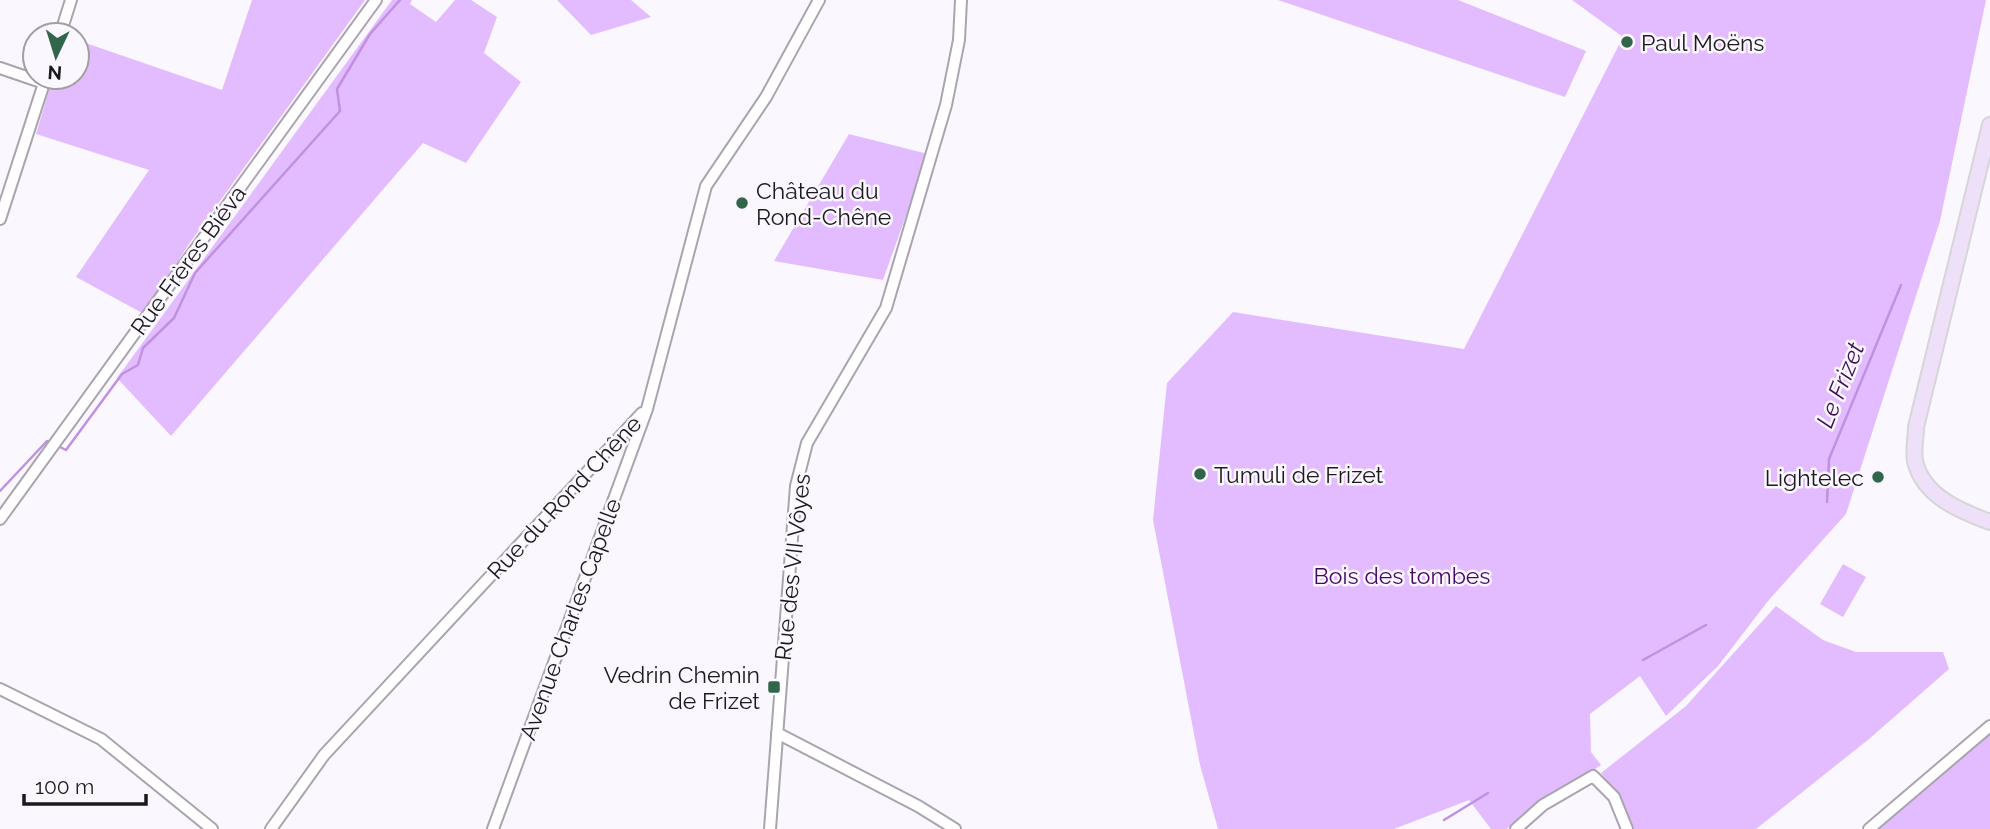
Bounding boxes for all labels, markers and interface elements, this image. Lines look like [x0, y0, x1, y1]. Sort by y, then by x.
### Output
north arrow [21, 21, 91, 91]
place label: Paul Moëns [1641, 29, 1764, 56]
marker: Paul Moëns [1619, 34, 1635, 50]
text: N [47, 61, 63, 84]
place label: Château du Rond-Chêne [756, 177, 891, 230]
street label: Rue Frères Biéva [125, 180, 251, 340]
marker: Château du Rond-Chêne [734, 195, 750, 211]
water label: Le Frizet [1810, 338, 1870, 432]
street label: Rue du Rond Chêne [481, 410, 647, 584]
place label: Tumuli de Frizet [1214, 461, 1384, 488]
place label: Lightelec [1765, 464, 1864, 491]
marker: Tumuli de Frizet [1192, 466, 1208, 482]
marker: Lightelec [1870, 469, 1886, 485]
street label: Rue des VII Vôyes [769, 472, 815, 662]
street label: Avenue Charles Capelle [514, 495, 626, 743]
park label: Bois des tombes [1314, 562, 1490, 589]
place label: Vedrin Chemin de Frizet [604, 661, 760, 714]
marker: Vedrin Chemin de Frizet [766, 679, 782, 695]
scale bar [24, 762, 147, 806]
text: 100 m [35, 774, 94, 799]

